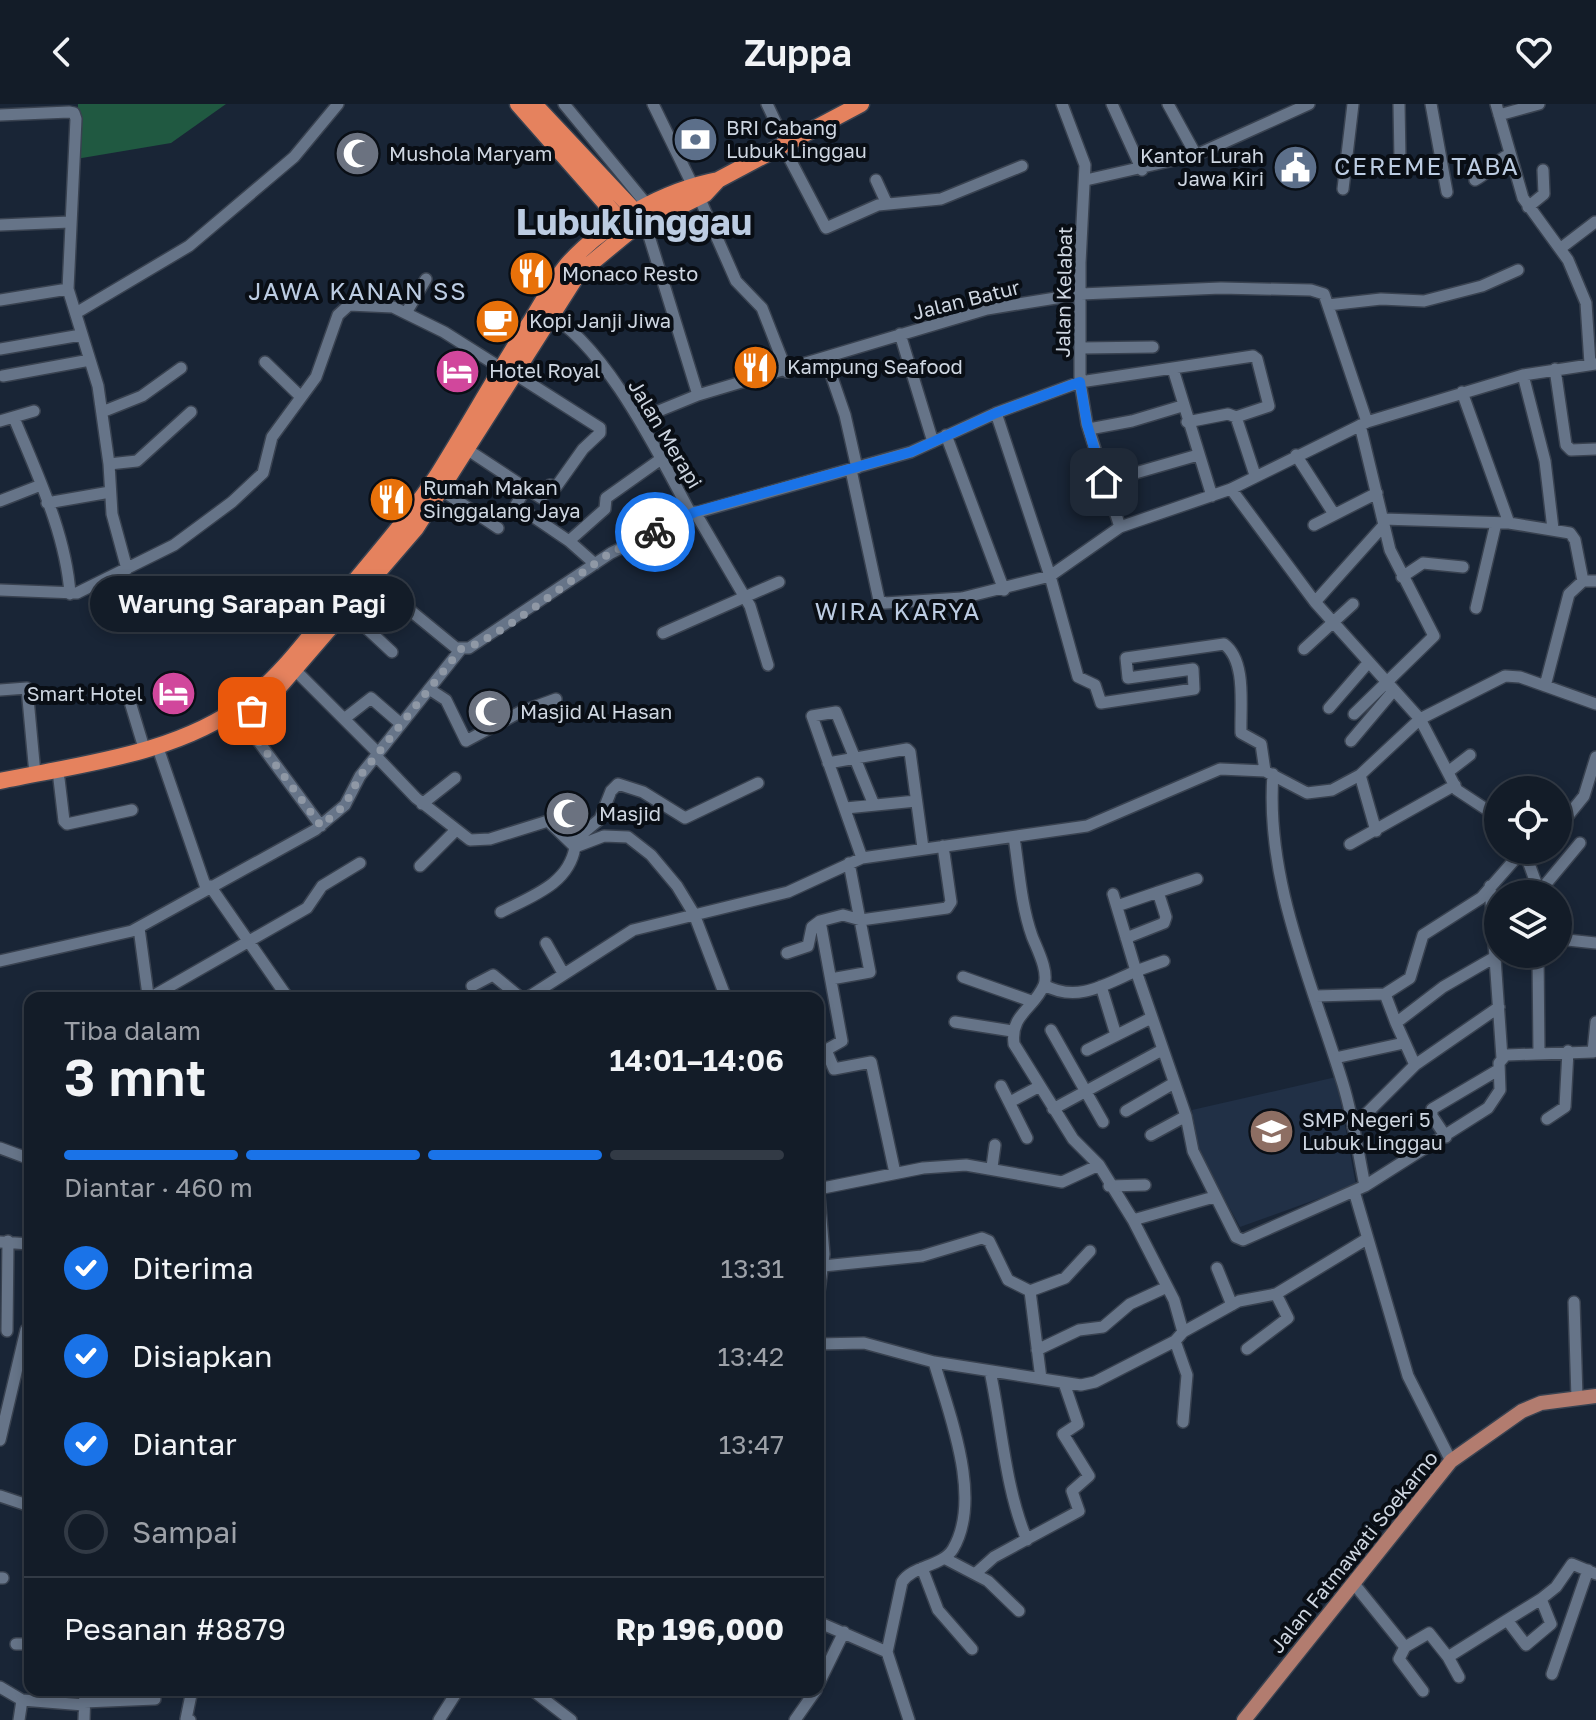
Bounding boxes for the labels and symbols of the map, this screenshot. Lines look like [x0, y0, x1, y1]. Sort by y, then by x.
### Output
bank icon: BRI Cabang Lubuk Linggau [671, 115, 719, 163]
place label: BRI Cabang Lubuk Linggau [726, 115, 867, 162]
mosque icon: Mushola Maryam [334, 130, 382, 178]
place label: Mushola Maryam [389, 141, 552, 165]
place label: Kantor Lurah Jawa Kiri [1140, 143, 1264, 190]
public building icon: Kantor Lurah Jawa Kiri [1271, 143, 1319, 191]
district label: CEREME TABA [1334, 151, 1520, 180]
district label: Lubuklinggau [516, 200, 752, 243]
street label: Jalan Kelabat [1050, 226, 1076, 358]
restaurant icon: Monaco Resto [507, 250, 555, 298]
place label: Monaco Resto [562, 261, 698, 285]
street label: Jalan Batur [910, 274, 1022, 324]
district label: JAWA KANAN SS [248, 276, 468, 305]
cafe icon: Kopi Janji Jiwa [474, 297, 522, 345]
place label: Kopi Janji Jiwa [529, 308, 671, 332]
restaurant icon: Kampung Seafood [732, 343, 780, 391]
hotel icon: Hotel Royal [434, 347, 482, 395]
place label: Kampung Seafood [787, 354, 963, 378]
place label: Hotel Royal [489, 358, 601, 382]
street label: Jalan Merapi [624, 375, 708, 492]
pin [1070, 448, 1138, 516]
restaurant icon: Rumah Makan Singgalang Jaya [368, 475, 416, 523]
place label: Rumah Makan Singgalang Jaya [423, 475, 581, 522]
courier [615, 492, 695, 572]
callout: Warung Sarapan Pagi [90, 575, 414, 631]
district label: WIRA KARYA [815, 596, 981, 625]
hotel icon: Smart Hotel [150, 670, 198, 718]
pin [218, 677, 286, 745]
place label: Smart Hotel [27, 681, 143, 705]
mosque icon: Masjid Al Hasan [465, 688, 513, 736]
place label: Masjid Al Hasan [520, 699, 672, 723]
mosque icon: Masjid [544, 790, 592, 838]
place label: Masjid [599, 801, 661, 825]
school or university icon: SMP Negeri 5 Lubuk Linggau [1247, 1107, 1295, 1155]
place label: SMP Negeri 5 Lubuk Linggau [1302, 1107, 1443, 1154]
street label: Jalan Fatmawati Soekarno [1264, 1446, 1442, 1657]

